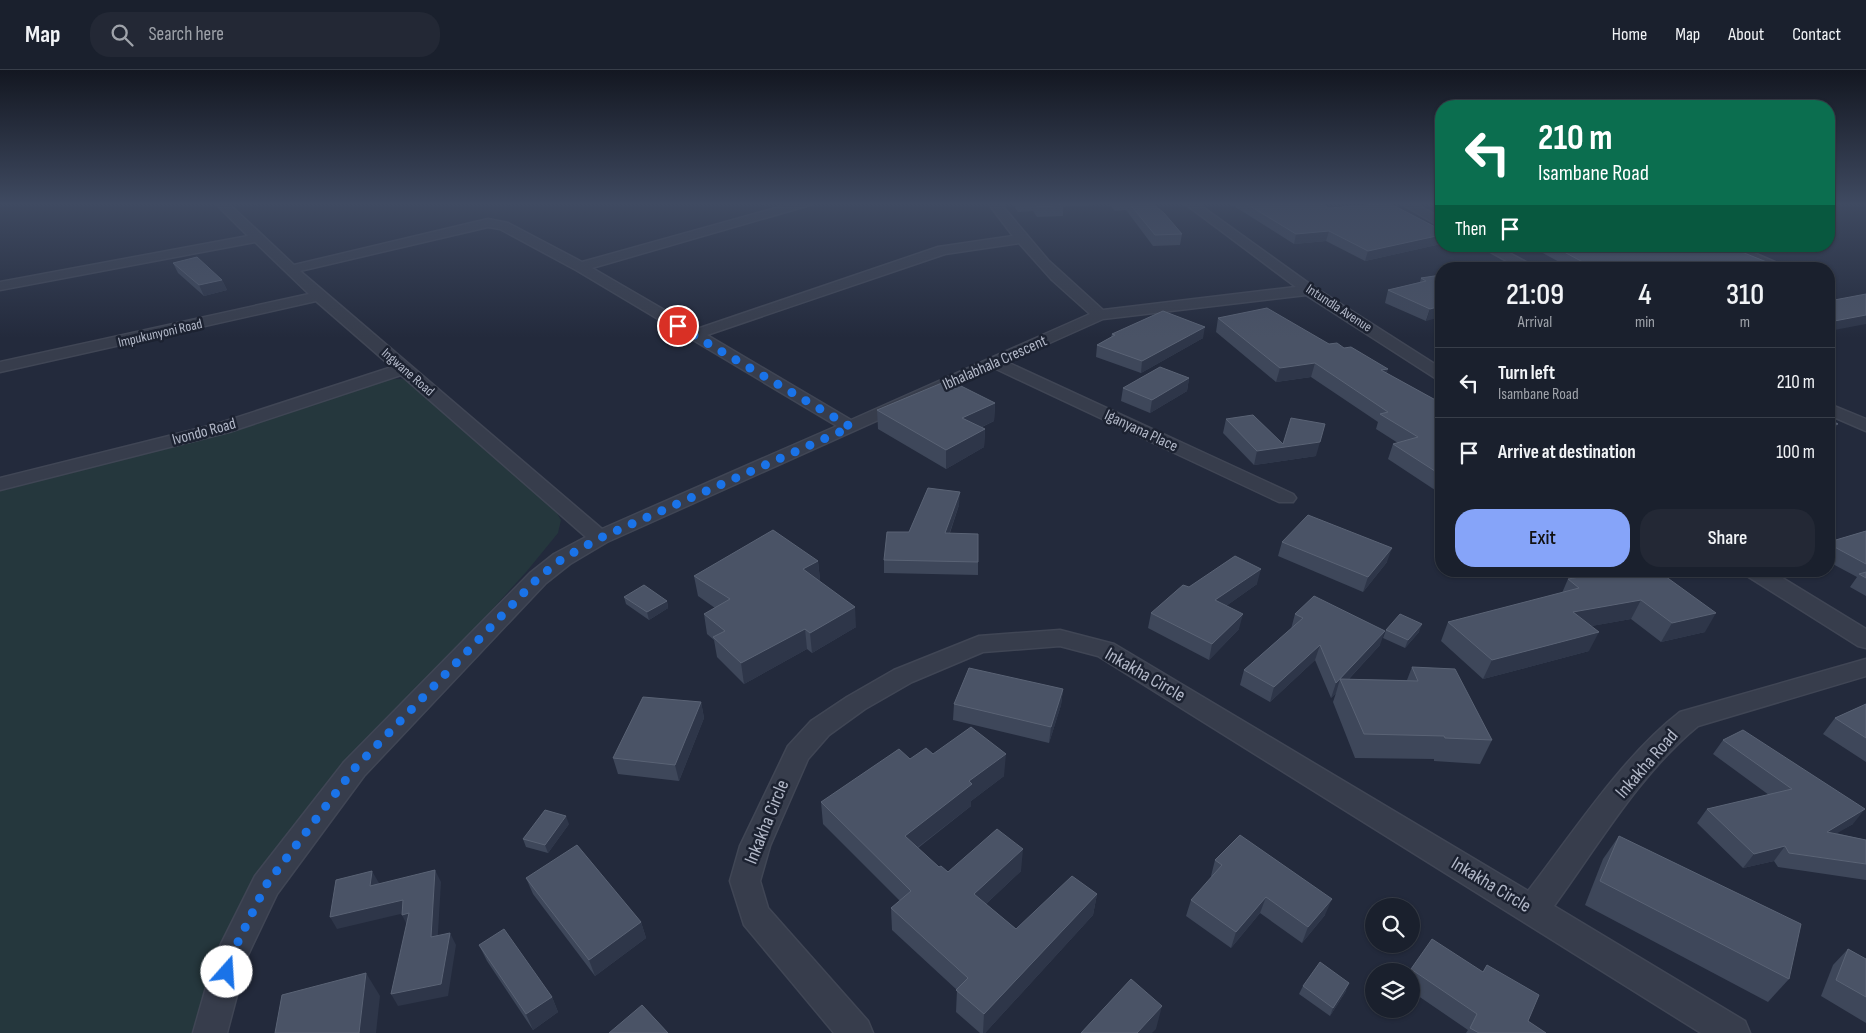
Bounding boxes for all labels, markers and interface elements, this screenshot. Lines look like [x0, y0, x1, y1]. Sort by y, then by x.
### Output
search box [90, 12, 440, 57]
text: Map [25, 20, 60, 49]
icon: search [108, 21, 136, 49]
text: Search here [148, 23, 224, 46]
text: Home [1612, 24, 1647, 45]
text: Map [1675, 24, 1700, 45]
text: About [1728, 24, 1764, 45]
text: Contact [1792, 24, 1841, 45]
text: 210 m [1538, 117, 1612, 160]
icon: left [1455, 120, 1520, 185]
text: Isambane Road [1538, 160, 1649, 187]
icon: arrive [1496, 215, 1524, 243]
text: Then [1455, 218, 1486, 241]
text: 21:09 [1506, 277, 1564, 313]
text: 4 [1638, 277, 1652, 313]
text: 310 [1726, 277, 1764, 313]
street label: Intundla Avenue [1303, 280, 1375, 336]
pin [657, 305, 699, 347]
icon: arrive [664, 312, 692, 340]
text: Arrival [1518, 313, 1552, 332]
text: min [1635, 313, 1655, 332]
text: m [1740, 313, 1750, 332]
street label: Impukunyoni Road [116, 315, 204, 351]
street label: Ibhalabhala Crescent [940, 331, 1050, 394]
street label: Ingwane Road [378, 344, 438, 400]
text: Turn left [1498, 362, 1555, 385]
icon: left [1455, 369, 1483, 397]
text: 210 m [1777, 371, 1815, 394]
text: Isambane Road [1498, 385, 1579, 404]
street label: Iganyana Place [1101, 406, 1181, 456]
street label: Ivondo Road [170, 414, 238, 450]
icon: arrive [1455, 439, 1483, 467]
text: Arrive at destination [1498, 441, 1636, 464]
text: 100 m [1776, 441, 1815, 464]
button: Exit [1455, 509, 1630, 567]
button: Share [1640, 509, 1815, 567]
street label: Inkakha Circle [1101, 643, 1189, 707]
street label: Inkakha Road [1611, 725, 1683, 803]
street label: Inkakha Circle [740, 776, 794, 868]
street label: Inkakha Circle [1447, 852, 1535, 918]
map controls [1365, 898, 1420, 1018]
button: search [1365, 898, 1420, 953]
position arrow [200, 945, 252, 997]
button: layers [1365, 963, 1420, 1018]

